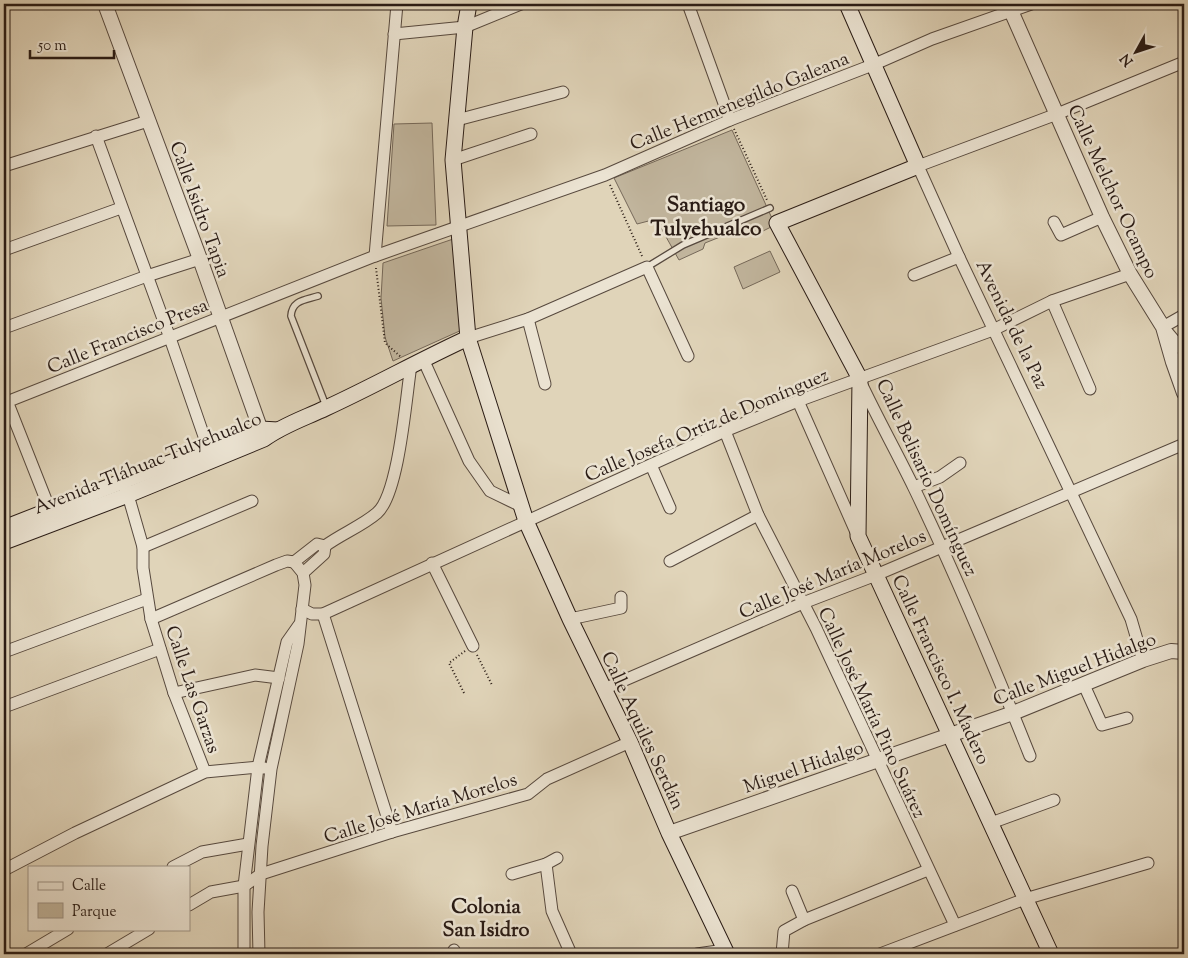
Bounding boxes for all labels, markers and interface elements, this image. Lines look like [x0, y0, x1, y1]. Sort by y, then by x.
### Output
scale bar [30, 28, 114, 60]
north arrow [1110, 28, 1160, 78]
text: 50 m [37, 36, 67, 57]
street label: Calle Hermenegildo Galeana [626, 46, 854, 159]
text: N [1116, 48, 1139, 70]
street label: Calle Melchor Ocampo [1060, 101, 1164, 284]
street label: Calle Isidro Tapia [161, 138, 236, 282]
district label: Santiago Tulyehualco [651, 191, 762, 245]
street label: Avenida de la Paz [968, 256, 1054, 394]
street label: Calle Francisco Presa [43, 293, 213, 382]
street label: Calle Josefa Ortiz de Domínguez [581, 363, 833, 490]
street label: Calle Belisario Domínguez [868, 375, 983, 581]
street label: Avenida Tláhuac Tulyehualco [30, 406, 266, 522]
street label: Calle José María Morelos [735, 524, 931, 627]
street label: Calle Francisco I. Madero [884, 571, 996, 769]
street label: Calle José María Pino Suárez [810, 603, 932, 823]
street label: Calle Las Garzas [157, 622, 226, 757]
street label: Calle Miguel Hidalgo [989, 627, 1160, 714]
street label: Calle Aquiles Serdán [593, 647, 690, 815]
street label: Miguel Hidalgo [740, 735, 868, 802]
street label: Calle José María Morelos [321, 767, 521, 852]
legend [28, 866, 190, 930]
text: Calle [72, 876, 106, 897]
district label: Colonia San Isidro [443, 894, 529, 946]
text: Parque [72, 902, 116, 923]

